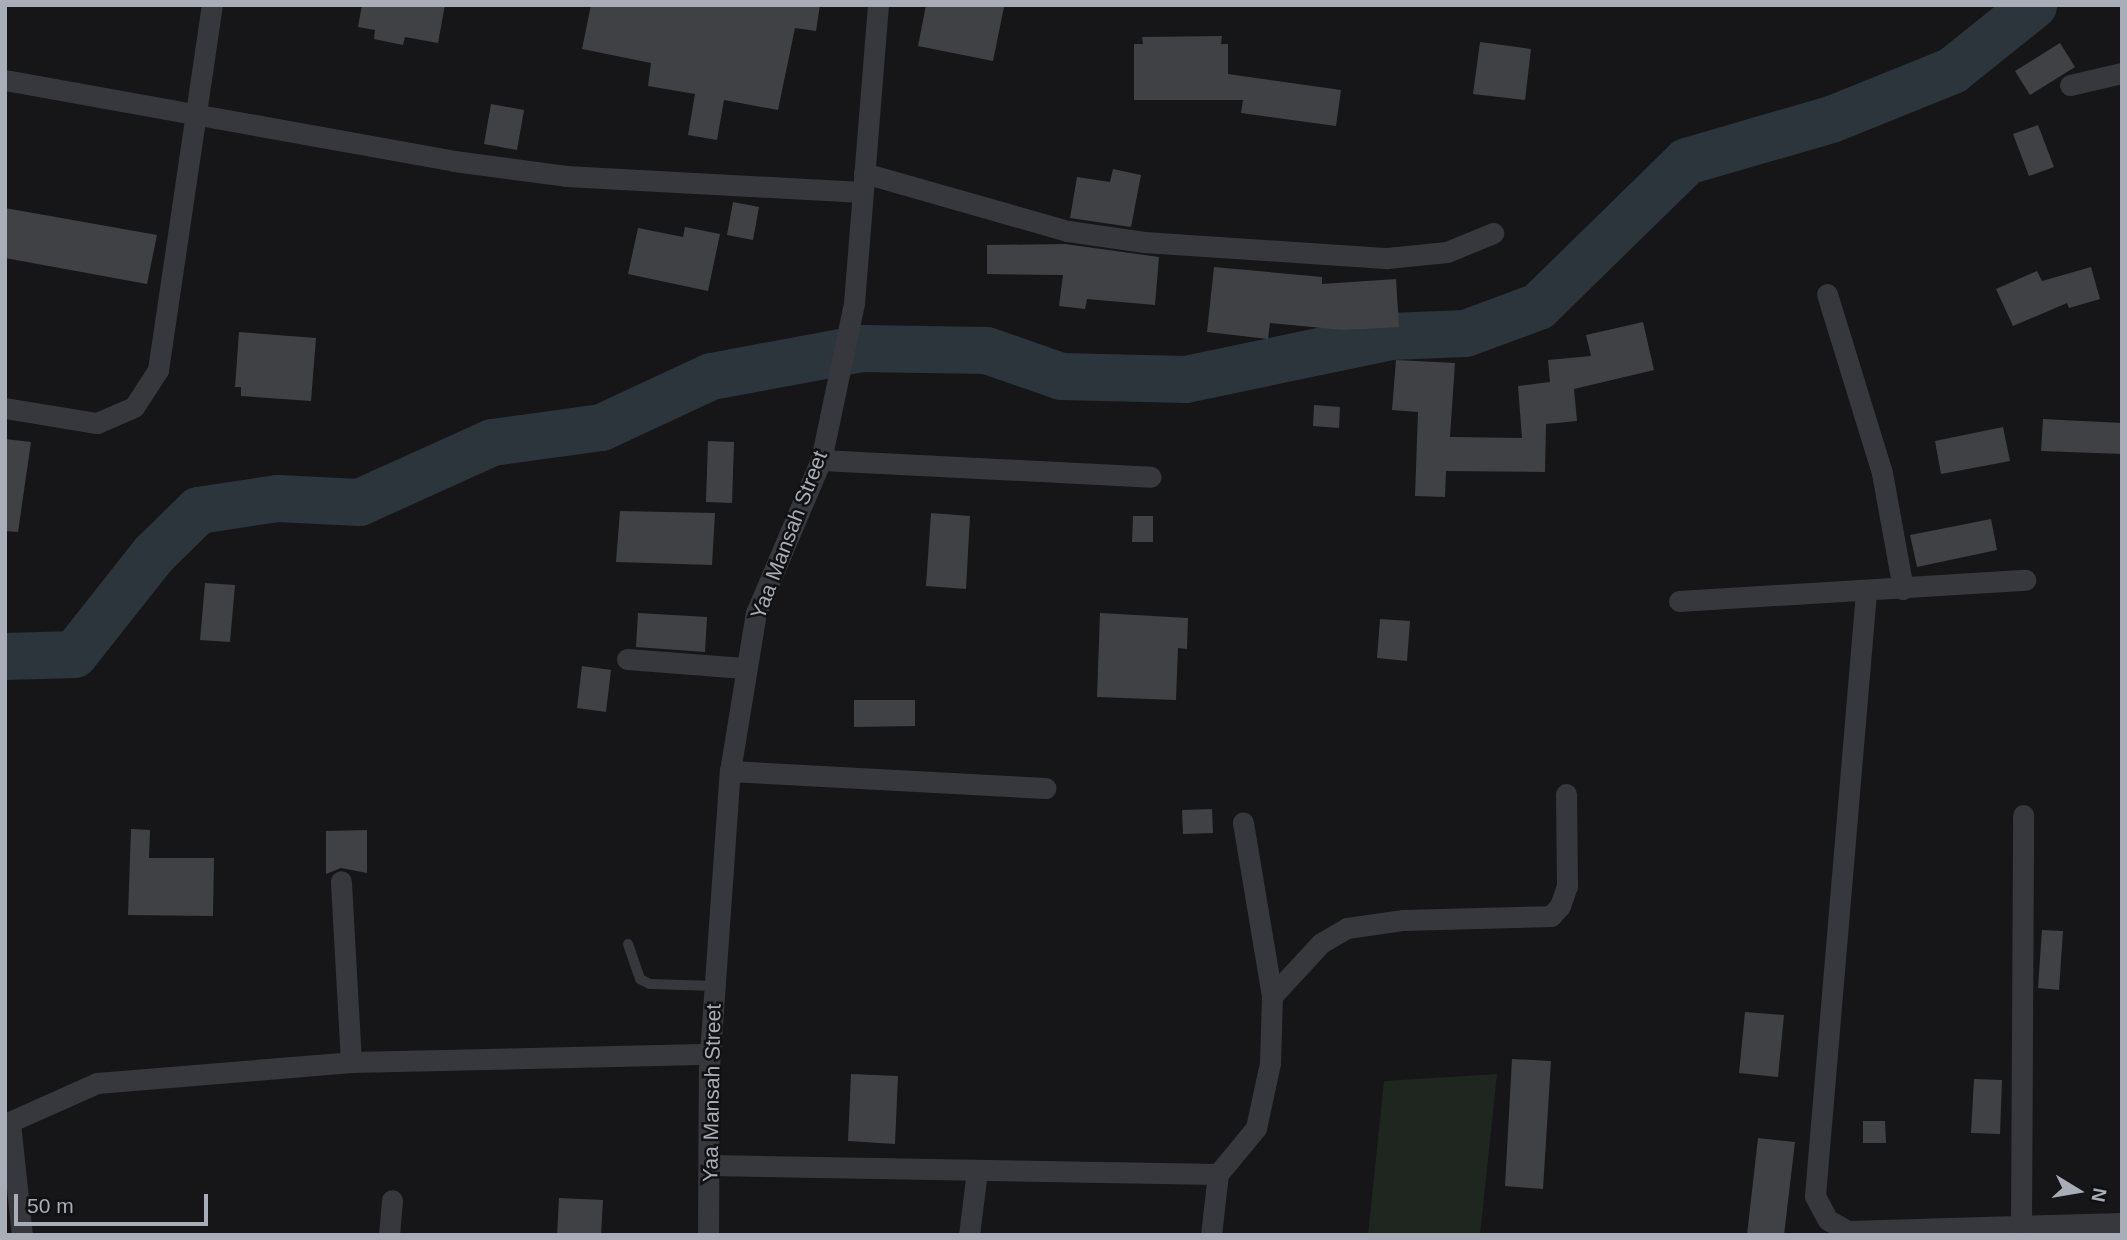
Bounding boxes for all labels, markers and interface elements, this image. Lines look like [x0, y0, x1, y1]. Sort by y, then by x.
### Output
street label: Yaa Mansah Street [745, 447, 833, 623]
street label: Yaa Mansah Street [698, 1004, 726, 1182]
north arrow [2043, 1156, 2113, 1226]
scale bar [18, 1180, 212, 1224]
text: N [2087, 1186, 2111, 1204]
text: 50 m [27, 1194, 74, 1217]

